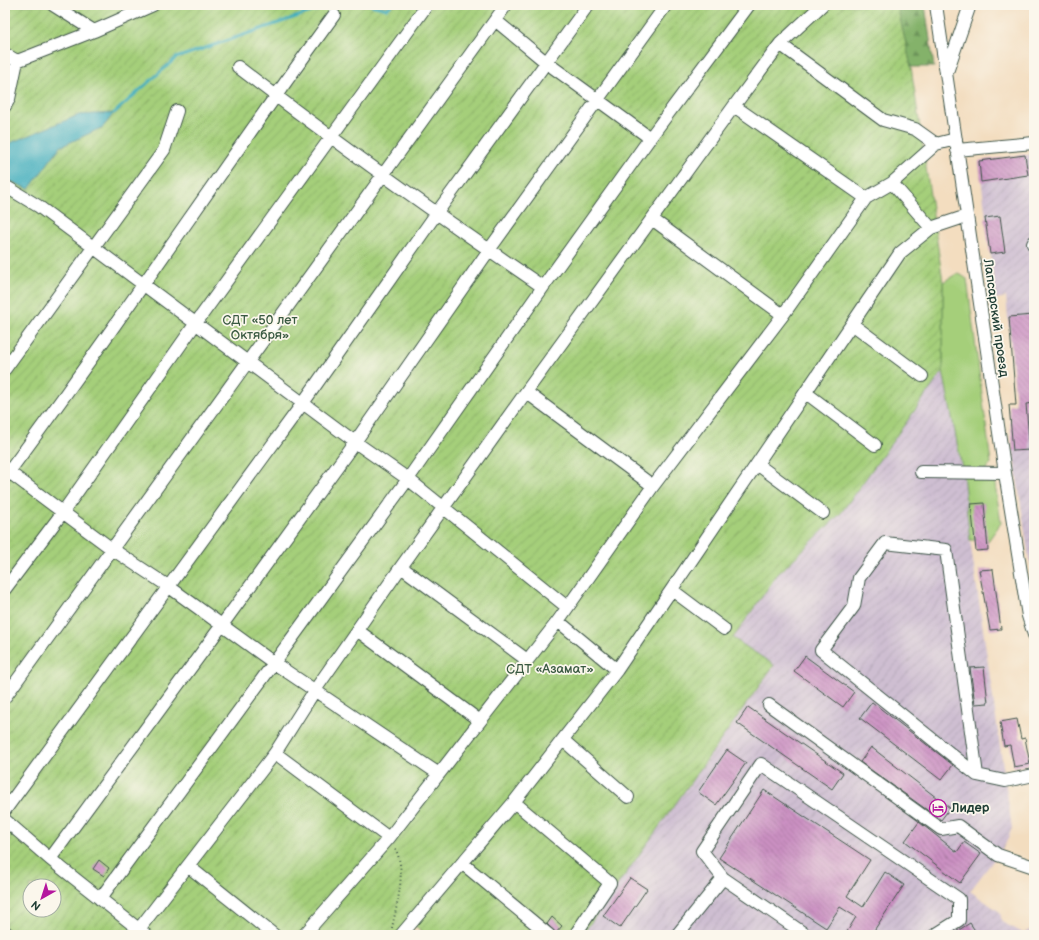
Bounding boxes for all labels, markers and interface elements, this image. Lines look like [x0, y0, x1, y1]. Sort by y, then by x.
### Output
street label: Лапсарский проезд [980, 257, 1012, 378]
park label: СДТ «50 лет Октября» [222, 312, 298, 343]
park label: СДТ «Азамат» [506, 661, 594, 677]
hotel icon: Лидер [928, 798, 948, 818]
place label: Лидер [950, 800, 990, 816]
north arrow [22, 878, 62, 918]
text: N [29, 898, 43, 913]

